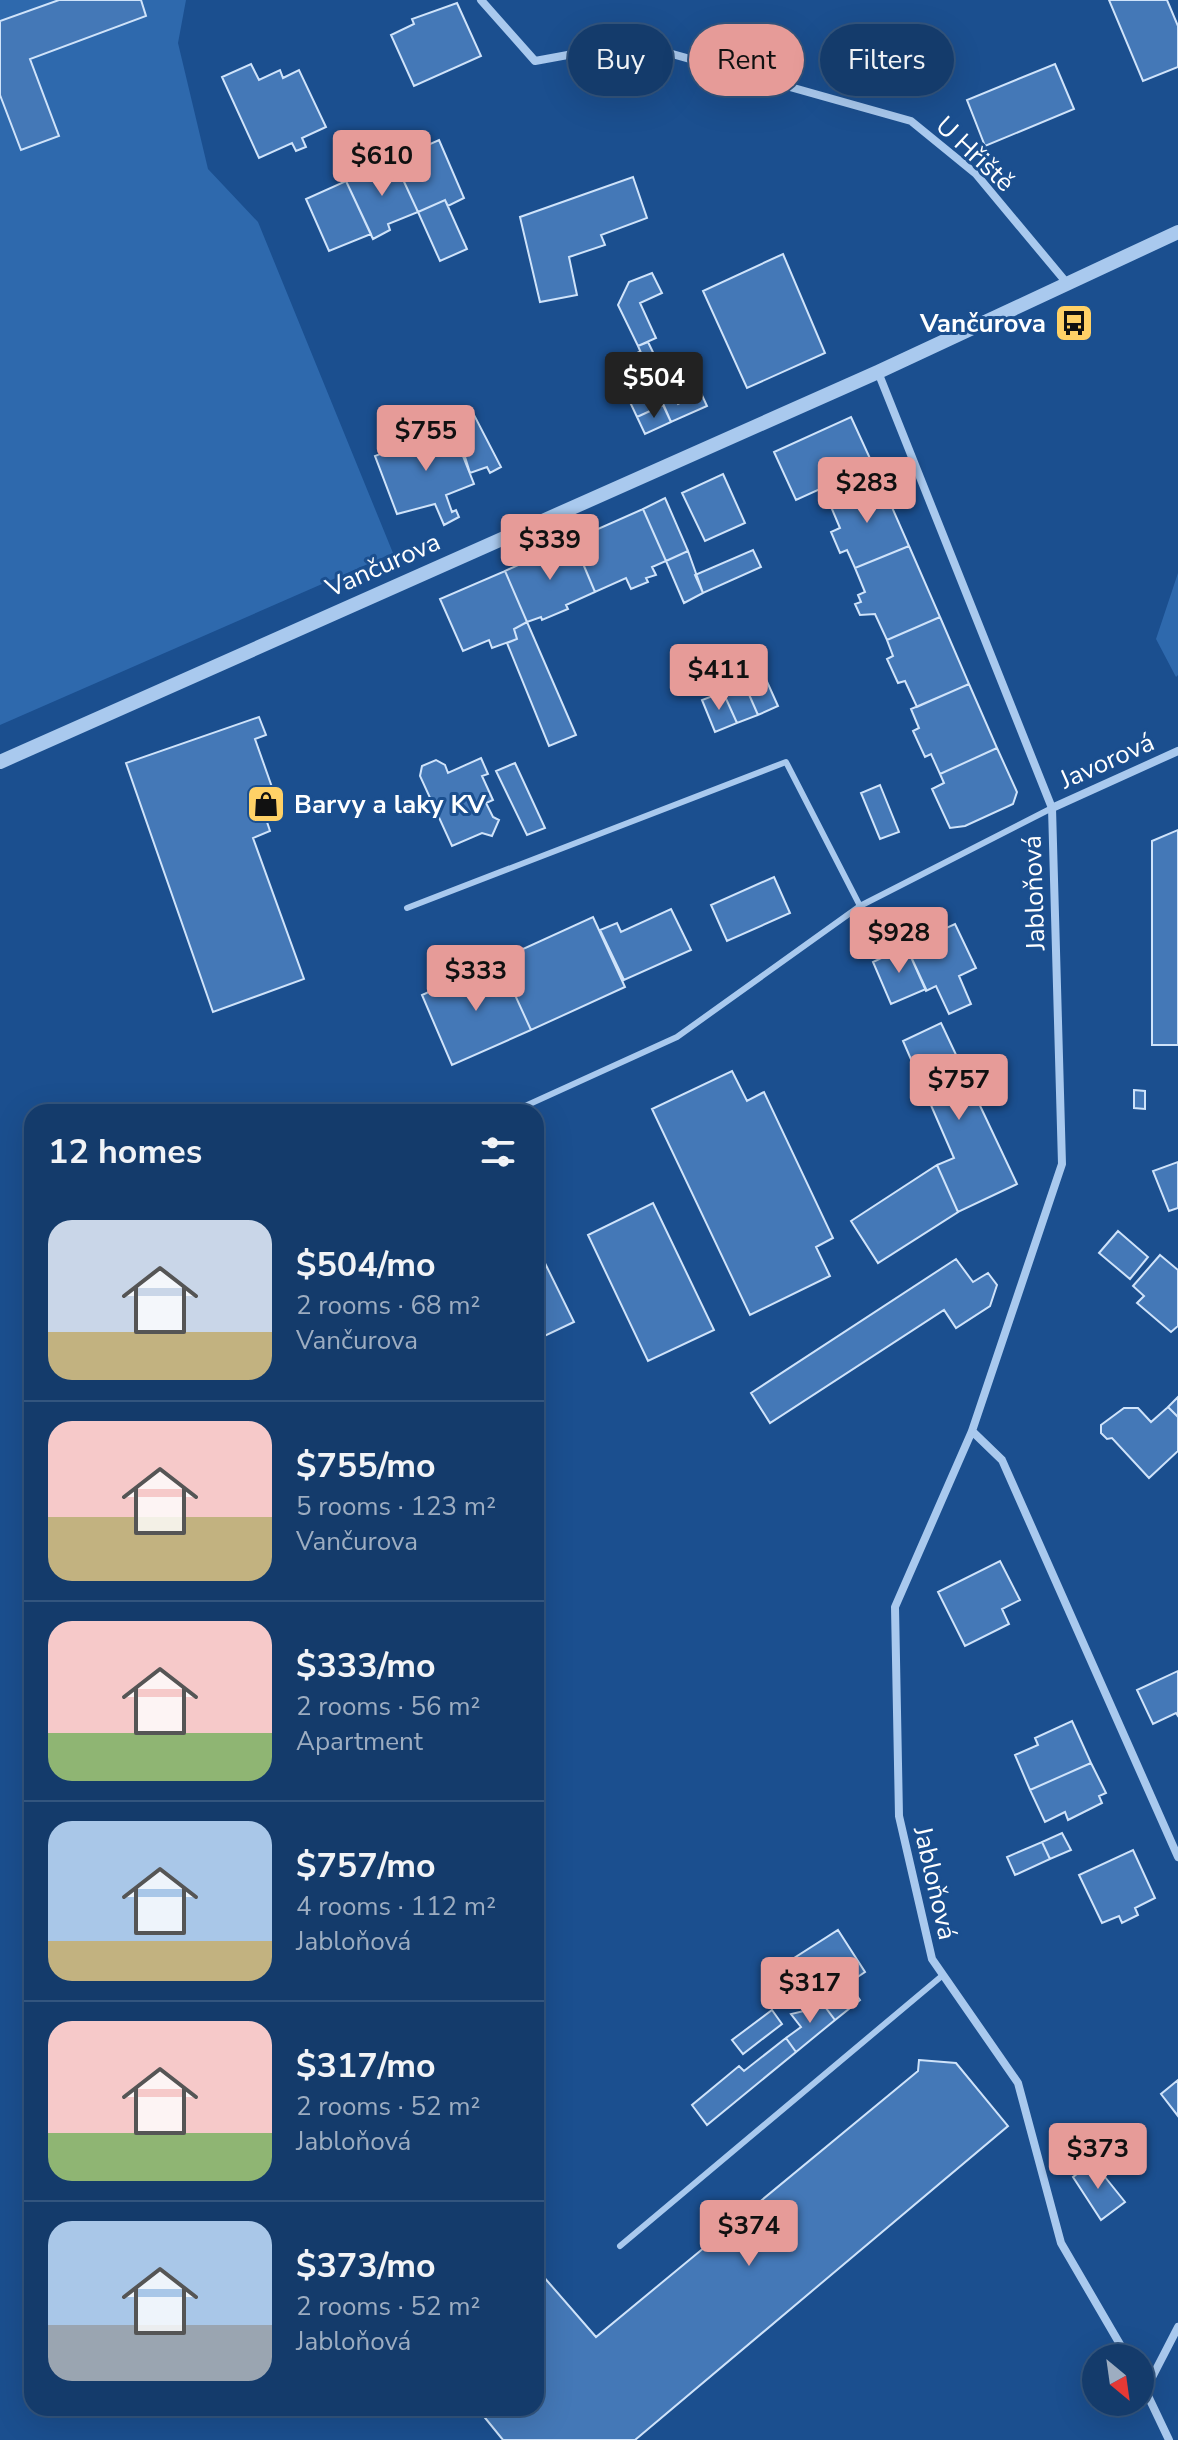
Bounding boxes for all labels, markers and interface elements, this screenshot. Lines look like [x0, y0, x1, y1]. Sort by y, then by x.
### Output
chip: Buy [568, 24, 673, 96]
chip: Rent [689, 24, 804, 96]
chip: Filters [820, 24, 954, 96]
street label: U Hřiště [928, 108, 1022, 200]
pin: $610 [335, 130, 429, 198]
text: $610 [351, 138, 413, 173]
bus stop icon: Vančurova [1053, 302, 1095, 344]
place label: Vančurova [919, 306, 1046, 341]
pin: $504 [607, 352, 701, 420]
text: $504 [623, 360, 685, 395]
pin: $755 [379, 405, 473, 473]
text: $755 [395, 413, 457, 448]
pin: $283 [820, 457, 914, 525]
text: $283 [836, 465, 898, 500]
pin: $339 [503, 514, 597, 582]
text: $339 [519, 522, 581, 557]
street label: Vančurova [319, 524, 446, 606]
pin: $411 [672, 644, 766, 712]
text: $411 [688, 652, 750, 687]
street label: Javorová [1053, 725, 1160, 798]
shop icon: Barvy a laky KV [245, 783, 287, 825]
place label: Barvy a laky KV [294, 787, 486, 822]
street label: Jabloňová [1014, 835, 1054, 952]
pin: $928 [852, 907, 946, 975]
text: $928 [868, 915, 930, 950]
pin: $333 [429, 945, 523, 1013]
text: $333 [445, 953, 507, 988]
pin: $757 [912, 1054, 1006, 1122]
text: $757 [928, 1062, 990, 1097]
text: 12 homes [48, 1129, 202, 1175]
icon: filters [476, 1130, 520, 1174]
text: $504/mo [296, 1242, 436, 1288]
icon: home [112, 1252, 208, 1348]
text: 2 rooms · 68 m² [296, 1288, 480, 1323]
text: Vančurova [296, 1323, 418, 1358]
text: $755/mo [296, 1443, 436, 1489]
icon: home [112, 1453, 208, 1549]
text: 5 rooms · 123 m² [296, 1489, 496, 1524]
text: Vančurova [296, 1524, 418, 1559]
text: $333/mo [296, 1643, 436, 1689]
icon: home [112, 1653, 208, 1749]
text: 2 rooms · 56 m² [296, 1689, 480, 1724]
text: Apartment [296, 1724, 423, 1759]
street label: Jabloňová [905, 1822, 965, 1943]
text: $757/mo [296, 1843, 436, 1889]
icon: home [112, 1853, 208, 1949]
text: 4 rooms · 112 m² [296, 1889, 496, 1924]
text: Jabloňová [296, 1924, 411, 1959]
pin: $317 [763, 1957, 857, 2025]
text: $317 [779, 1965, 841, 2000]
text: $317/mo [296, 2043, 436, 2089]
icon: home [112, 2053, 208, 2149]
text: 2 rooms · 52 m² [296, 2089, 480, 2124]
pin: $373 [1051, 2123, 1145, 2191]
text: Jabloňová [296, 2124, 411, 2159]
text: $373 [1067, 2131, 1129, 2166]
pin: $374 [702, 2200, 796, 2268]
text: $374 [718, 2208, 780, 2243]
text: $373/mo [296, 2243, 436, 2289]
icon: home [112, 2253, 208, 2349]
text: 2 rooms · 52 m² [296, 2289, 480, 2324]
text: Jabloňová [296, 2324, 411, 2359]
north arrow [1082, 2344, 1154, 2416]
map controls [1082, 2344, 1154, 2416]

